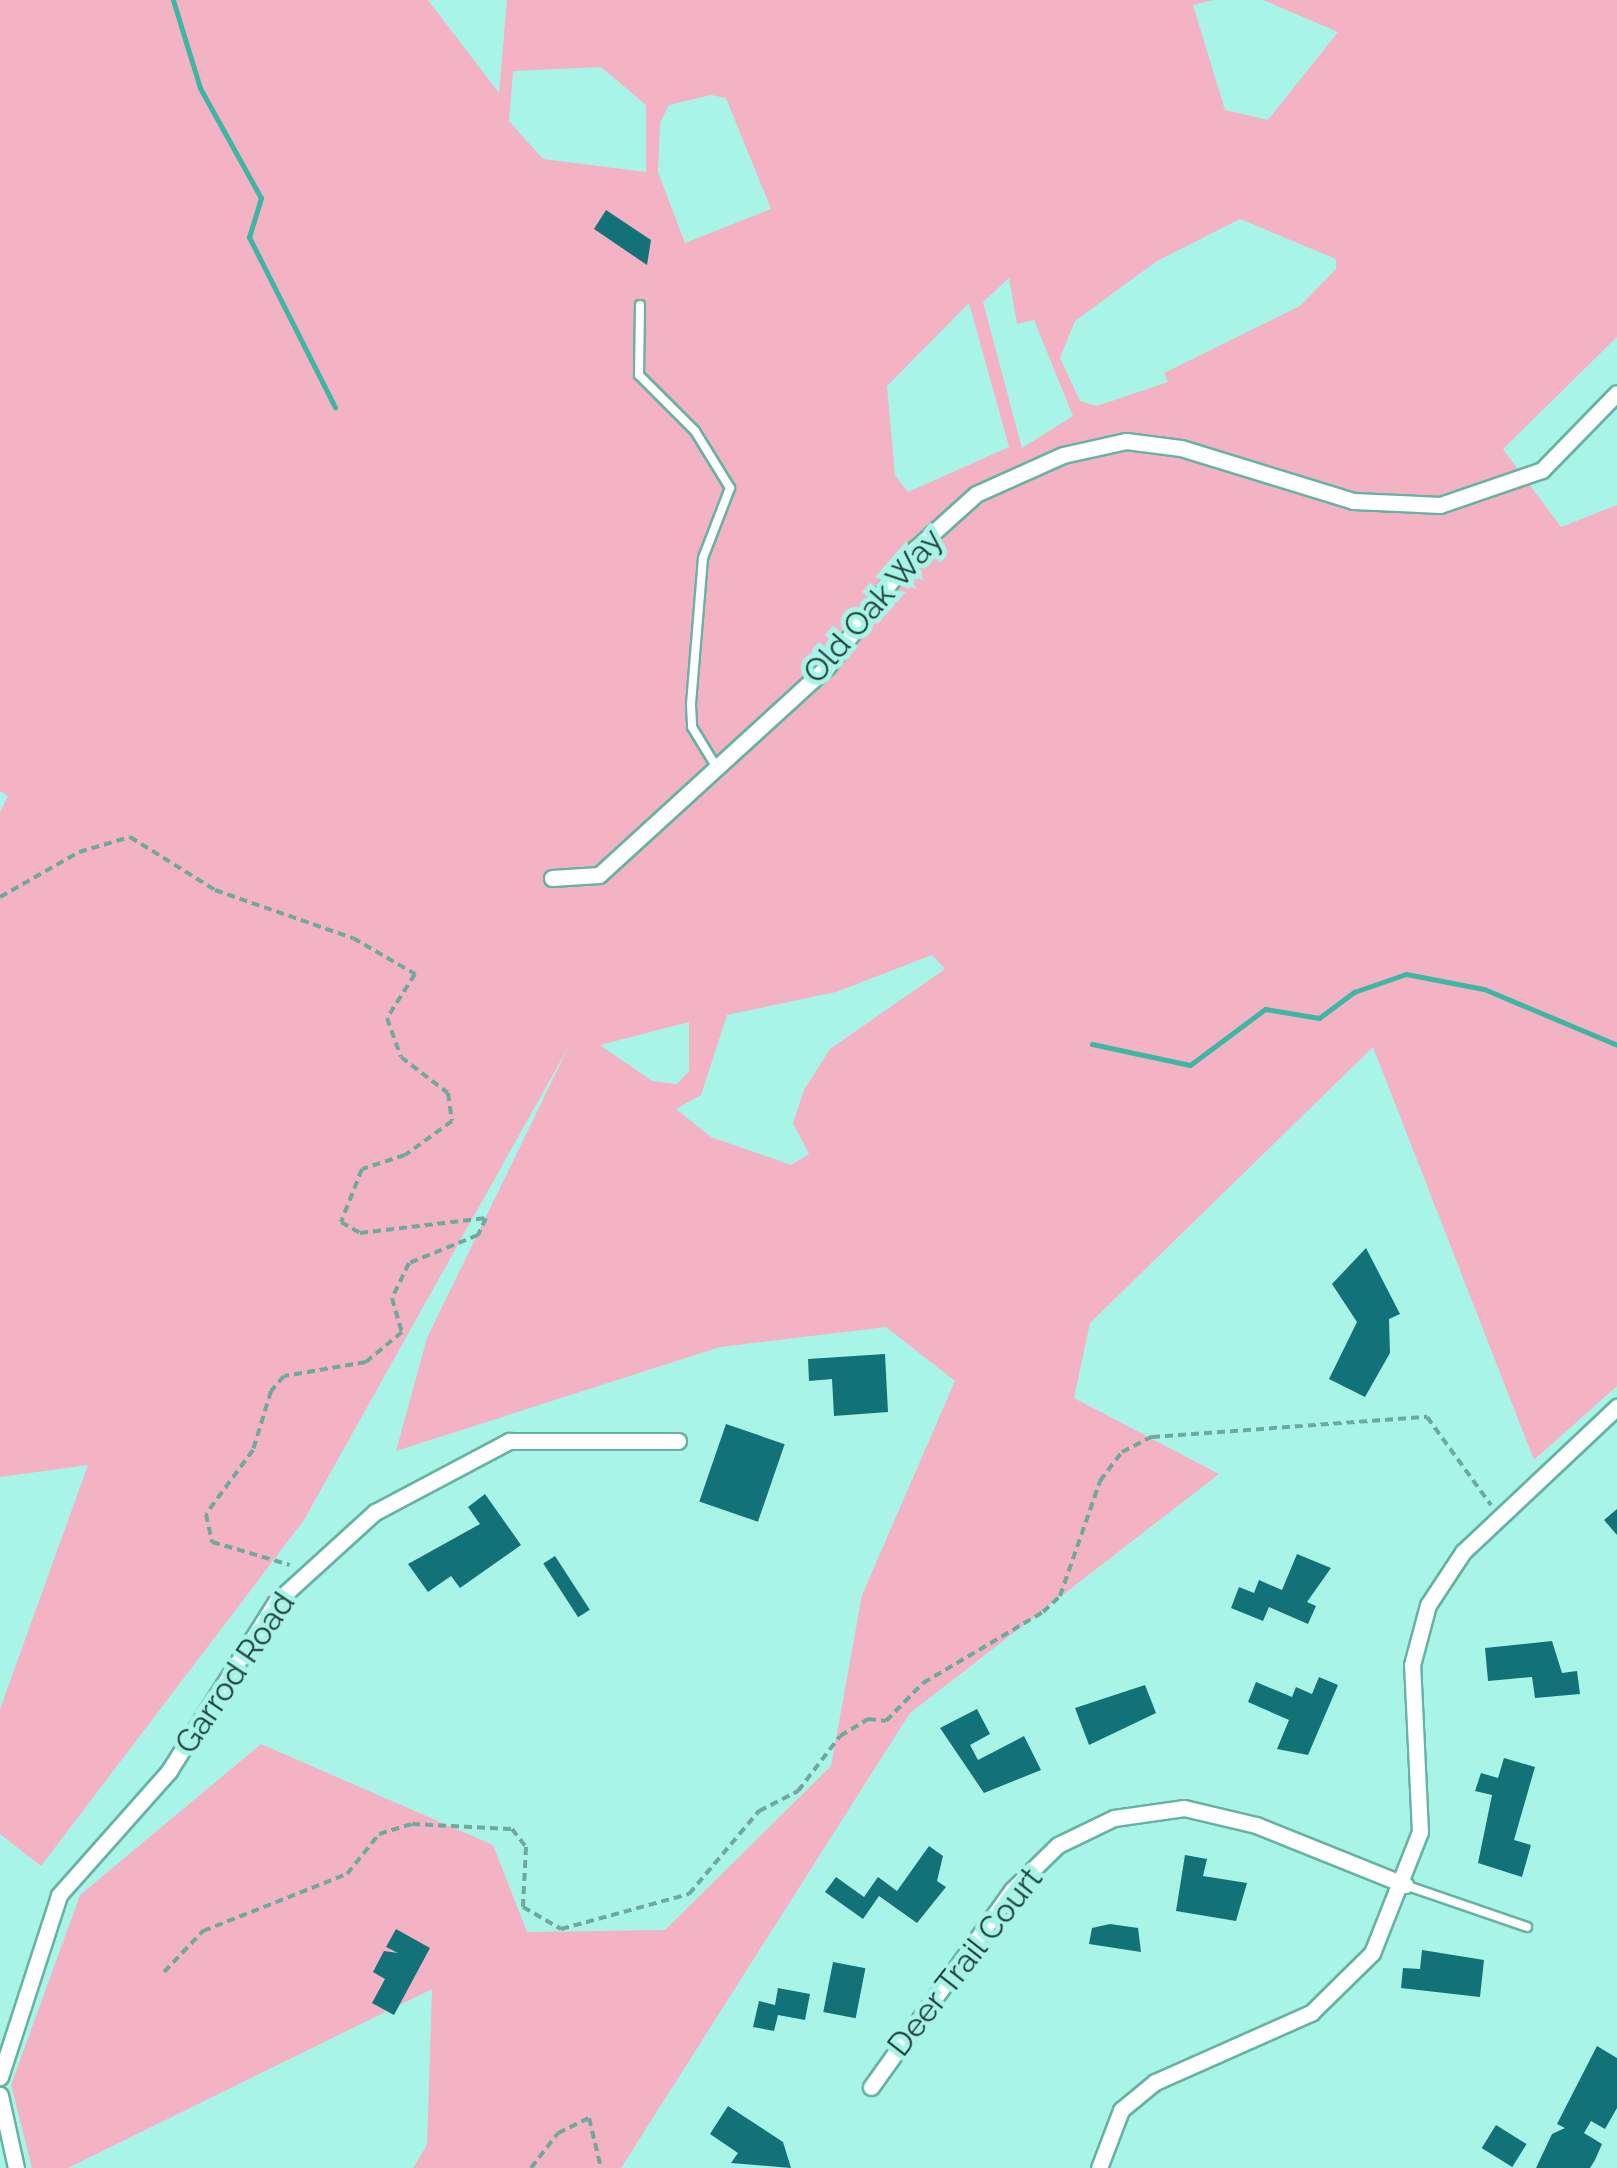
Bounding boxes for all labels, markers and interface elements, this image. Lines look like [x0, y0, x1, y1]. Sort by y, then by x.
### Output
street label: Old Oak Way [795, 520, 951, 692]
street label: Garrod Road [167, 1585, 303, 1761]
street label: Deer Trail Court [879, 1859, 1051, 2065]

